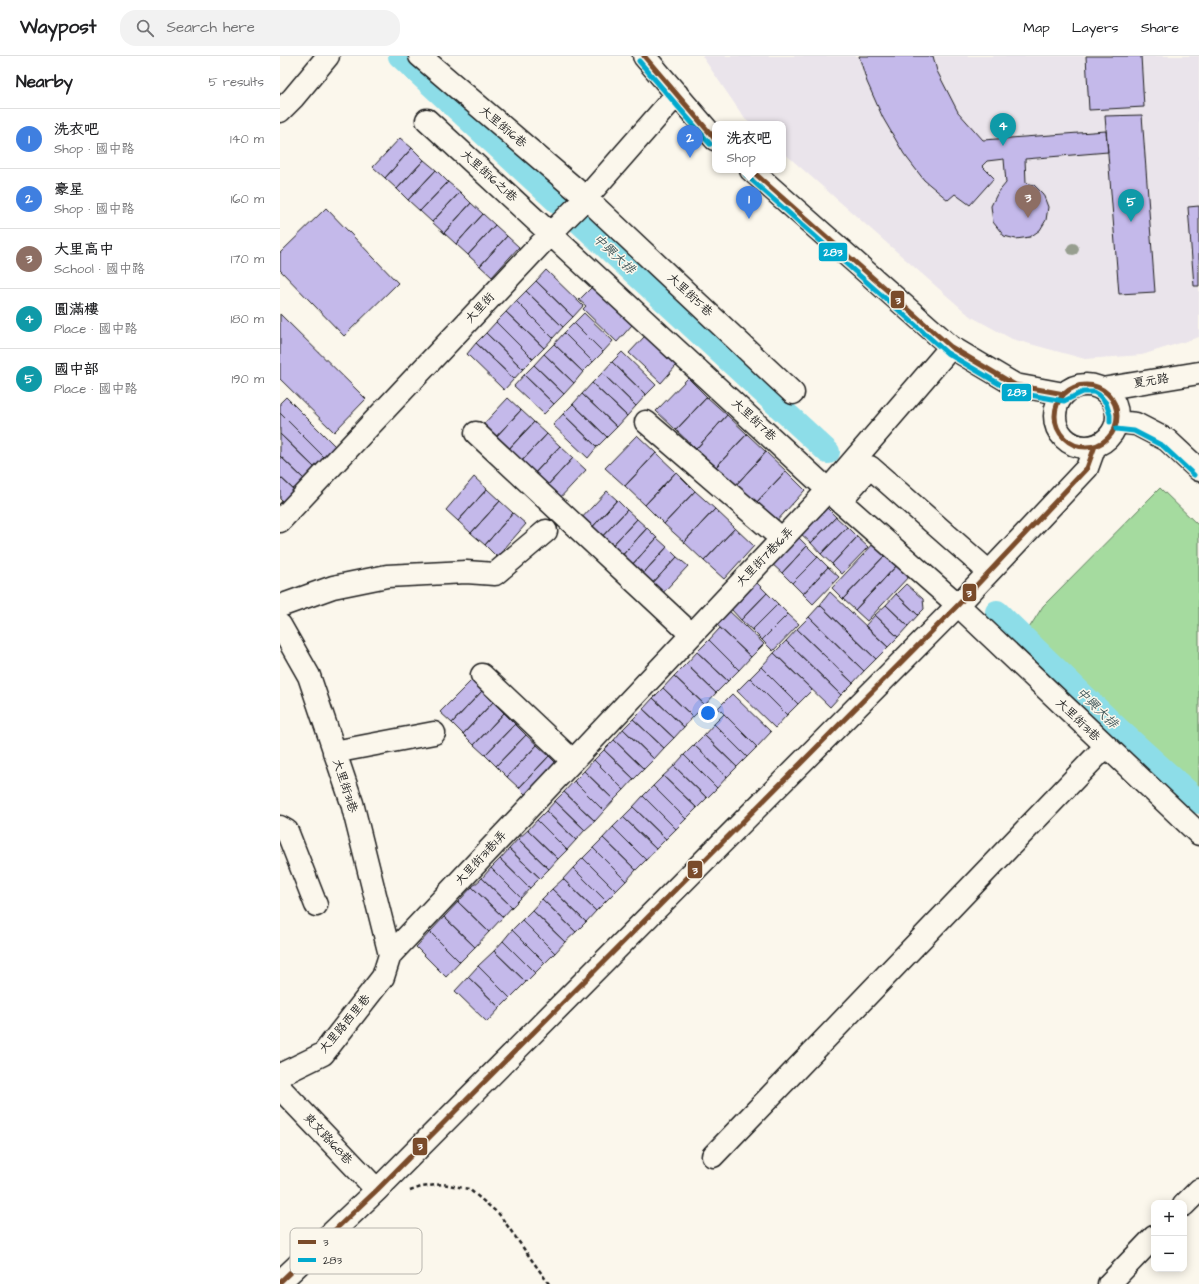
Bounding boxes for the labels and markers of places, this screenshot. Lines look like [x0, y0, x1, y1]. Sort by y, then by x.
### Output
pin: 4 [990, 113, 1016, 146]
pin: 2 [677, 125, 703, 158]
pin: 3 [1015, 185, 1041, 218]
pin: 1 [736, 186, 762, 219]
pin: 5 [1118, 189, 1144, 222]

